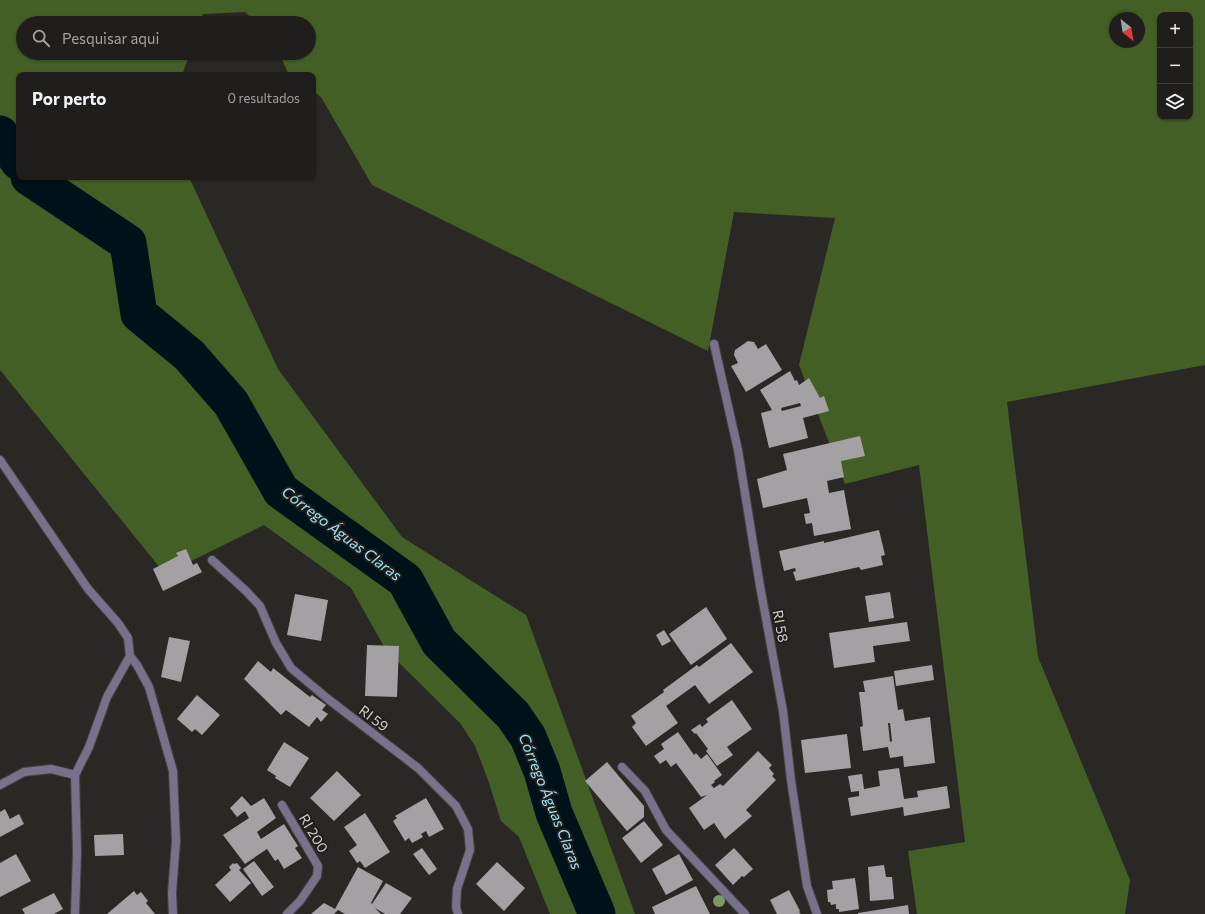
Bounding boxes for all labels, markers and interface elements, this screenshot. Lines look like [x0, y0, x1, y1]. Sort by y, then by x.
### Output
north arrow [1109, 12, 1145, 48]
map controls [1157, 12, 1193, 120]
button: + [1157, 12, 1193, 48]
search box [16, 16, 316, 60]
icon: search [30, 27, 52, 49]
text: Pesquisar aqui [62, 29, 159, 47]
button: − [1157, 48, 1193, 84]
button: layers [1157, 84, 1193, 120]
text: Por perto [32, 88, 107, 109]
text: 0 resultados [228, 90, 300, 106]
water label: Córrego Águas Claras [279, 481, 406, 584]
street label: RI 58 [770, 608, 792, 644]
street label: RI 59 [356, 701, 392, 735]
water label: Córrego Águas Claras [515, 730, 588, 872]
street label: RI 200 [296, 811, 332, 855]

